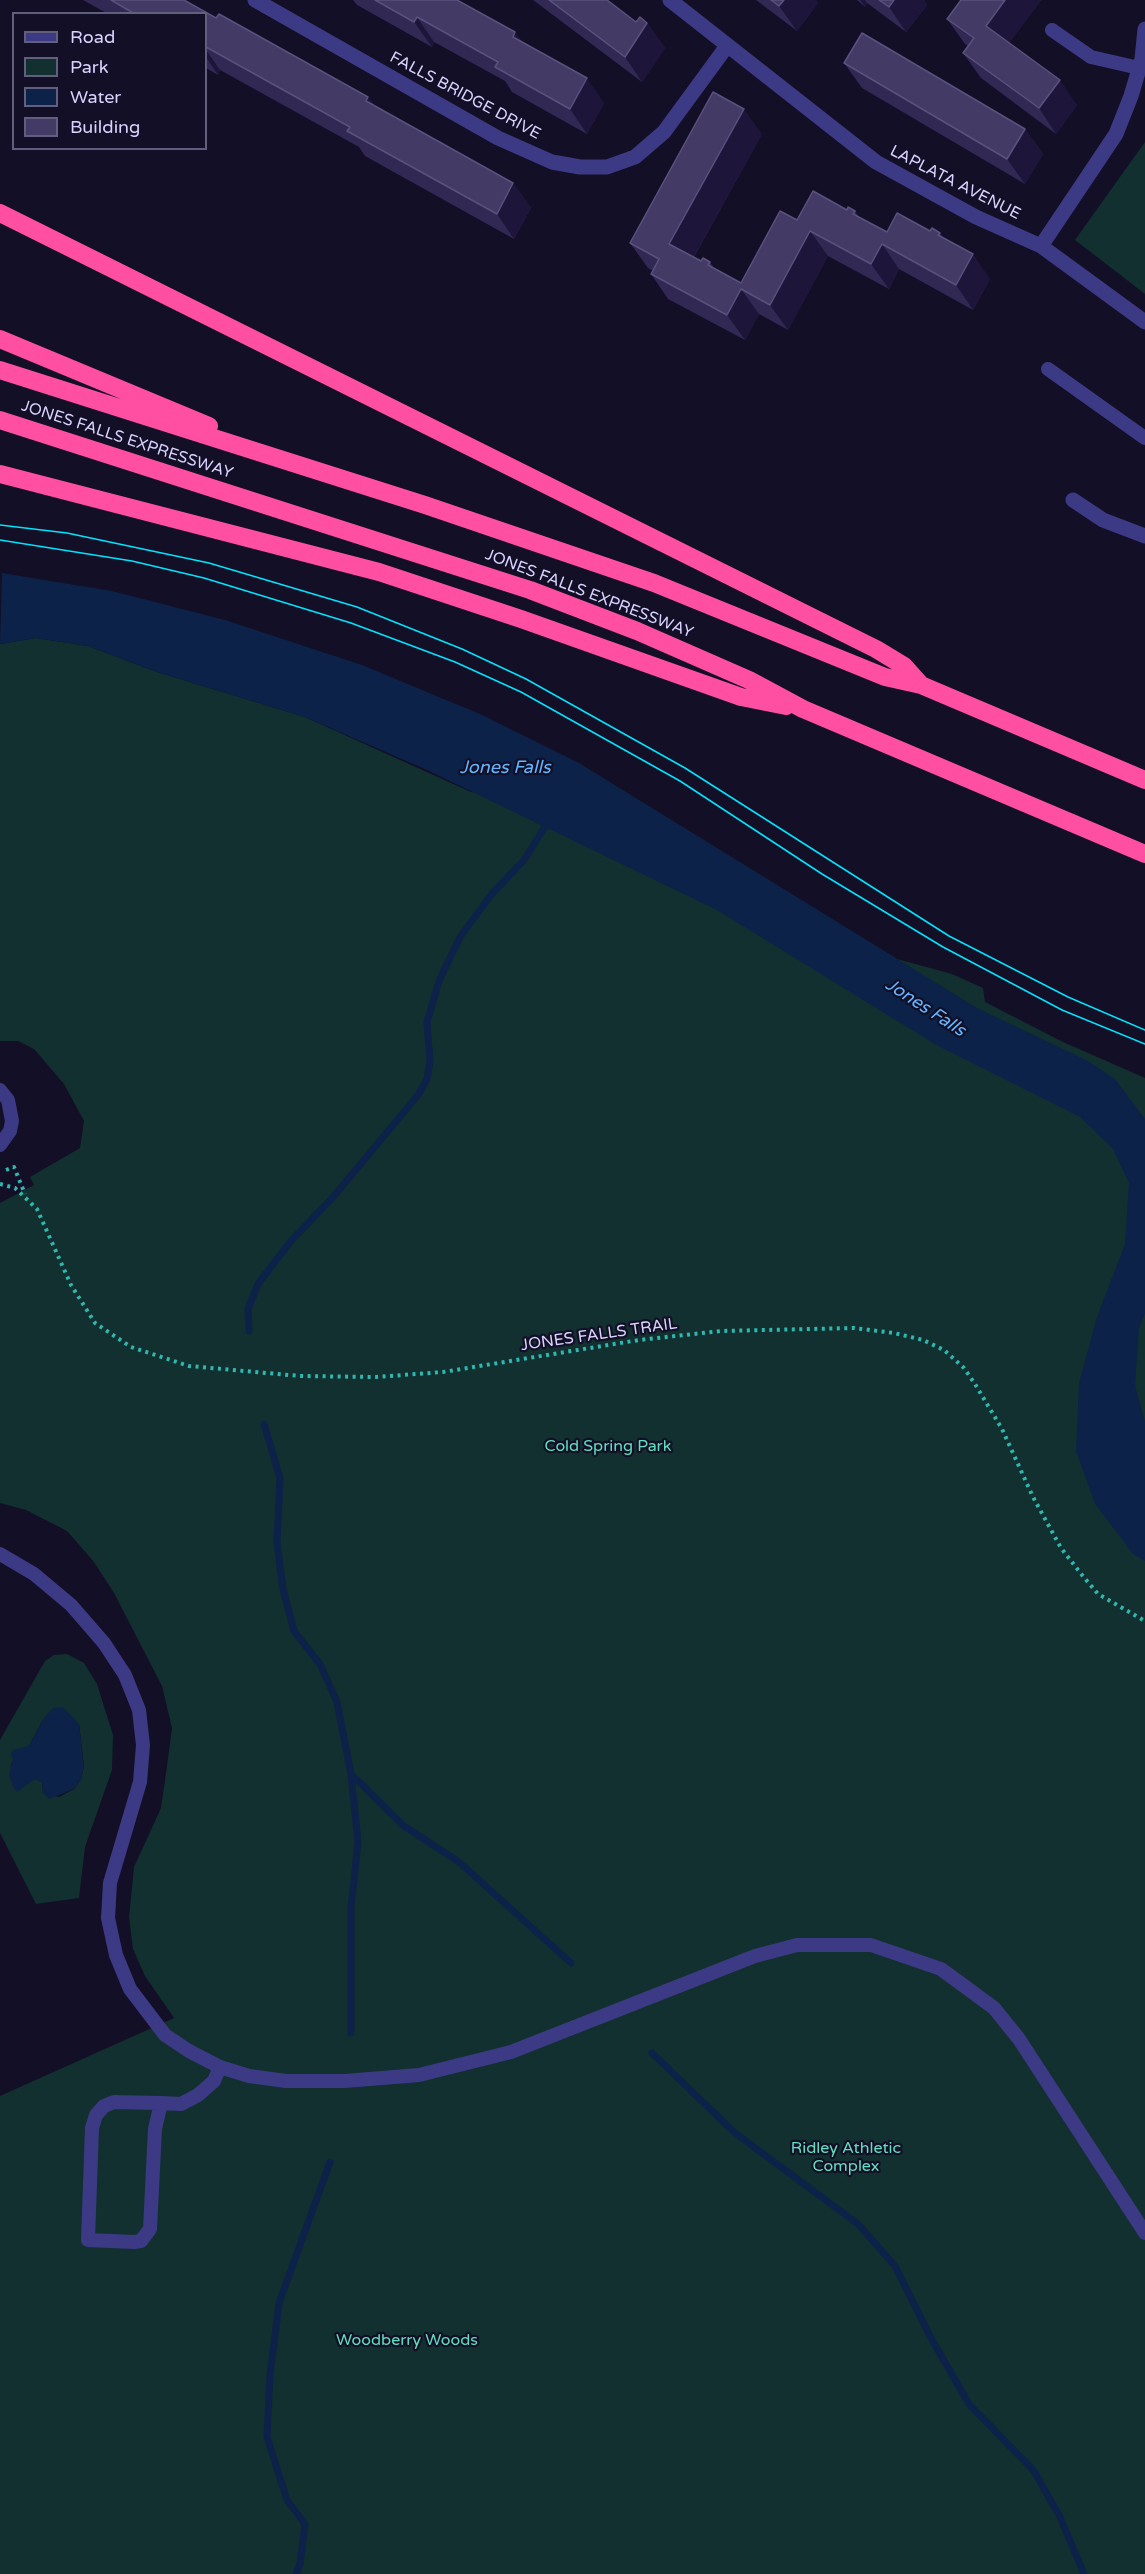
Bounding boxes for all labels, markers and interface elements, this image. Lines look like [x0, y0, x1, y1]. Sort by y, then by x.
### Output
legend [12, 12, 207, 150]
text: Road [70, 26, 115, 48]
street label: FALLS BRIDGE DRIVE [386, 48, 544, 144]
text: Park [70, 56, 108, 78]
text: Water [70, 86, 121, 108]
text: Building [70, 116, 140, 138]
street label: LAPLATA AVENUE [886, 142, 1024, 224]
street label: JONES FALLS EXPRESSWAY [19, 397, 235, 483]
street label: JONES FALLS EXPRESSWAY [482, 545, 696, 643]
water label: Jones Falls [459, 757, 551, 779]
water label: Jones Falls [881, 974, 969, 1042]
street label: JONES FALLS TRAIL [520, 1315, 678, 1355]
park label: Cold Spring Park [545, 1437, 671, 1457]
park label: Ridley Athletic Complex [791, 2139, 901, 2177]
park label: Woodberry Woods [336, 2331, 478, 2351]

